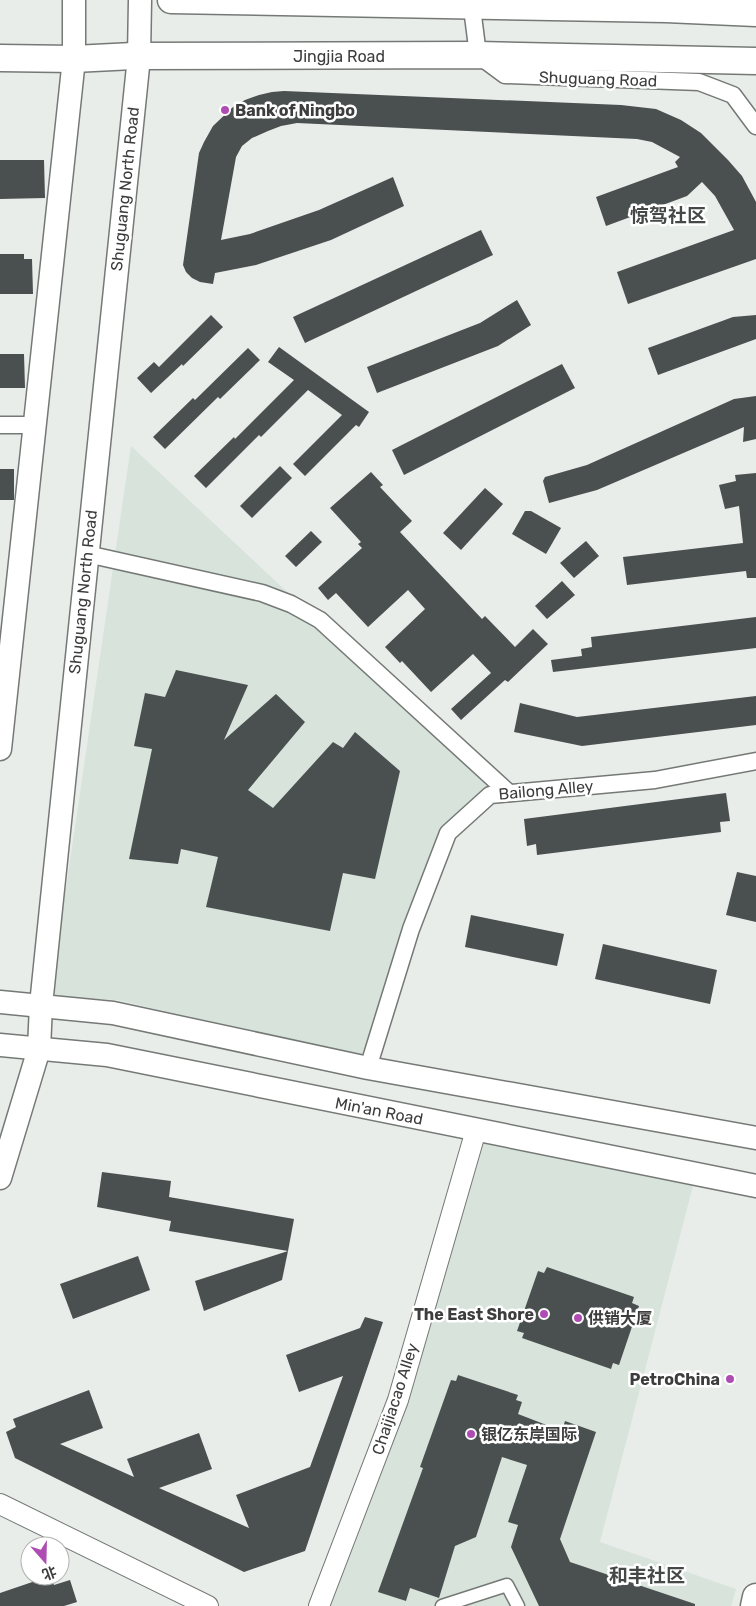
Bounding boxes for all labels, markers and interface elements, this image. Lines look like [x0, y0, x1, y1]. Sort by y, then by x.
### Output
street label: Jingjia Road [293, 47, 385, 66]
street label: Shuguang Road [538, 67, 658, 91]
place label: Bank of Ningbo [235, 101, 355, 120]
marker: Bank of Ningbo [219, 104, 231, 116]
street label: Shuguang North Road [107, 106, 143, 272]
district label: 惊驾社区 [630, 204, 706, 227]
street label: Shuguang North Road [65, 509, 101, 675]
street label: Bailong Alley [498, 776, 594, 804]
street label: Min'an Road [333, 1093, 425, 1129]
place label: The East Shore [414, 1305, 534, 1324]
marker: The East Shore [538, 1308, 550, 1320]
place label: 供销大厦 [588, 1309, 652, 1328]
marker: 供销大厦 [572, 1312, 584, 1324]
street label: Chaijiacao Alley [368, 1341, 422, 1457]
place label: PetroChina [629, 1370, 720, 1389]
marker: PetroChina [724, 1373, 736, 1385]
place label: 银亿东岸国际 [481, 1425, 577, 1444]
marker: 银亿东岸国际 [465, 1428, 477, 1440]
north arrow [20, 1536, 70, 1586]
text: 北 [40, 1562, 59, 1583]
district label: 和丰社区 [609, 1564, 685, 1587]

